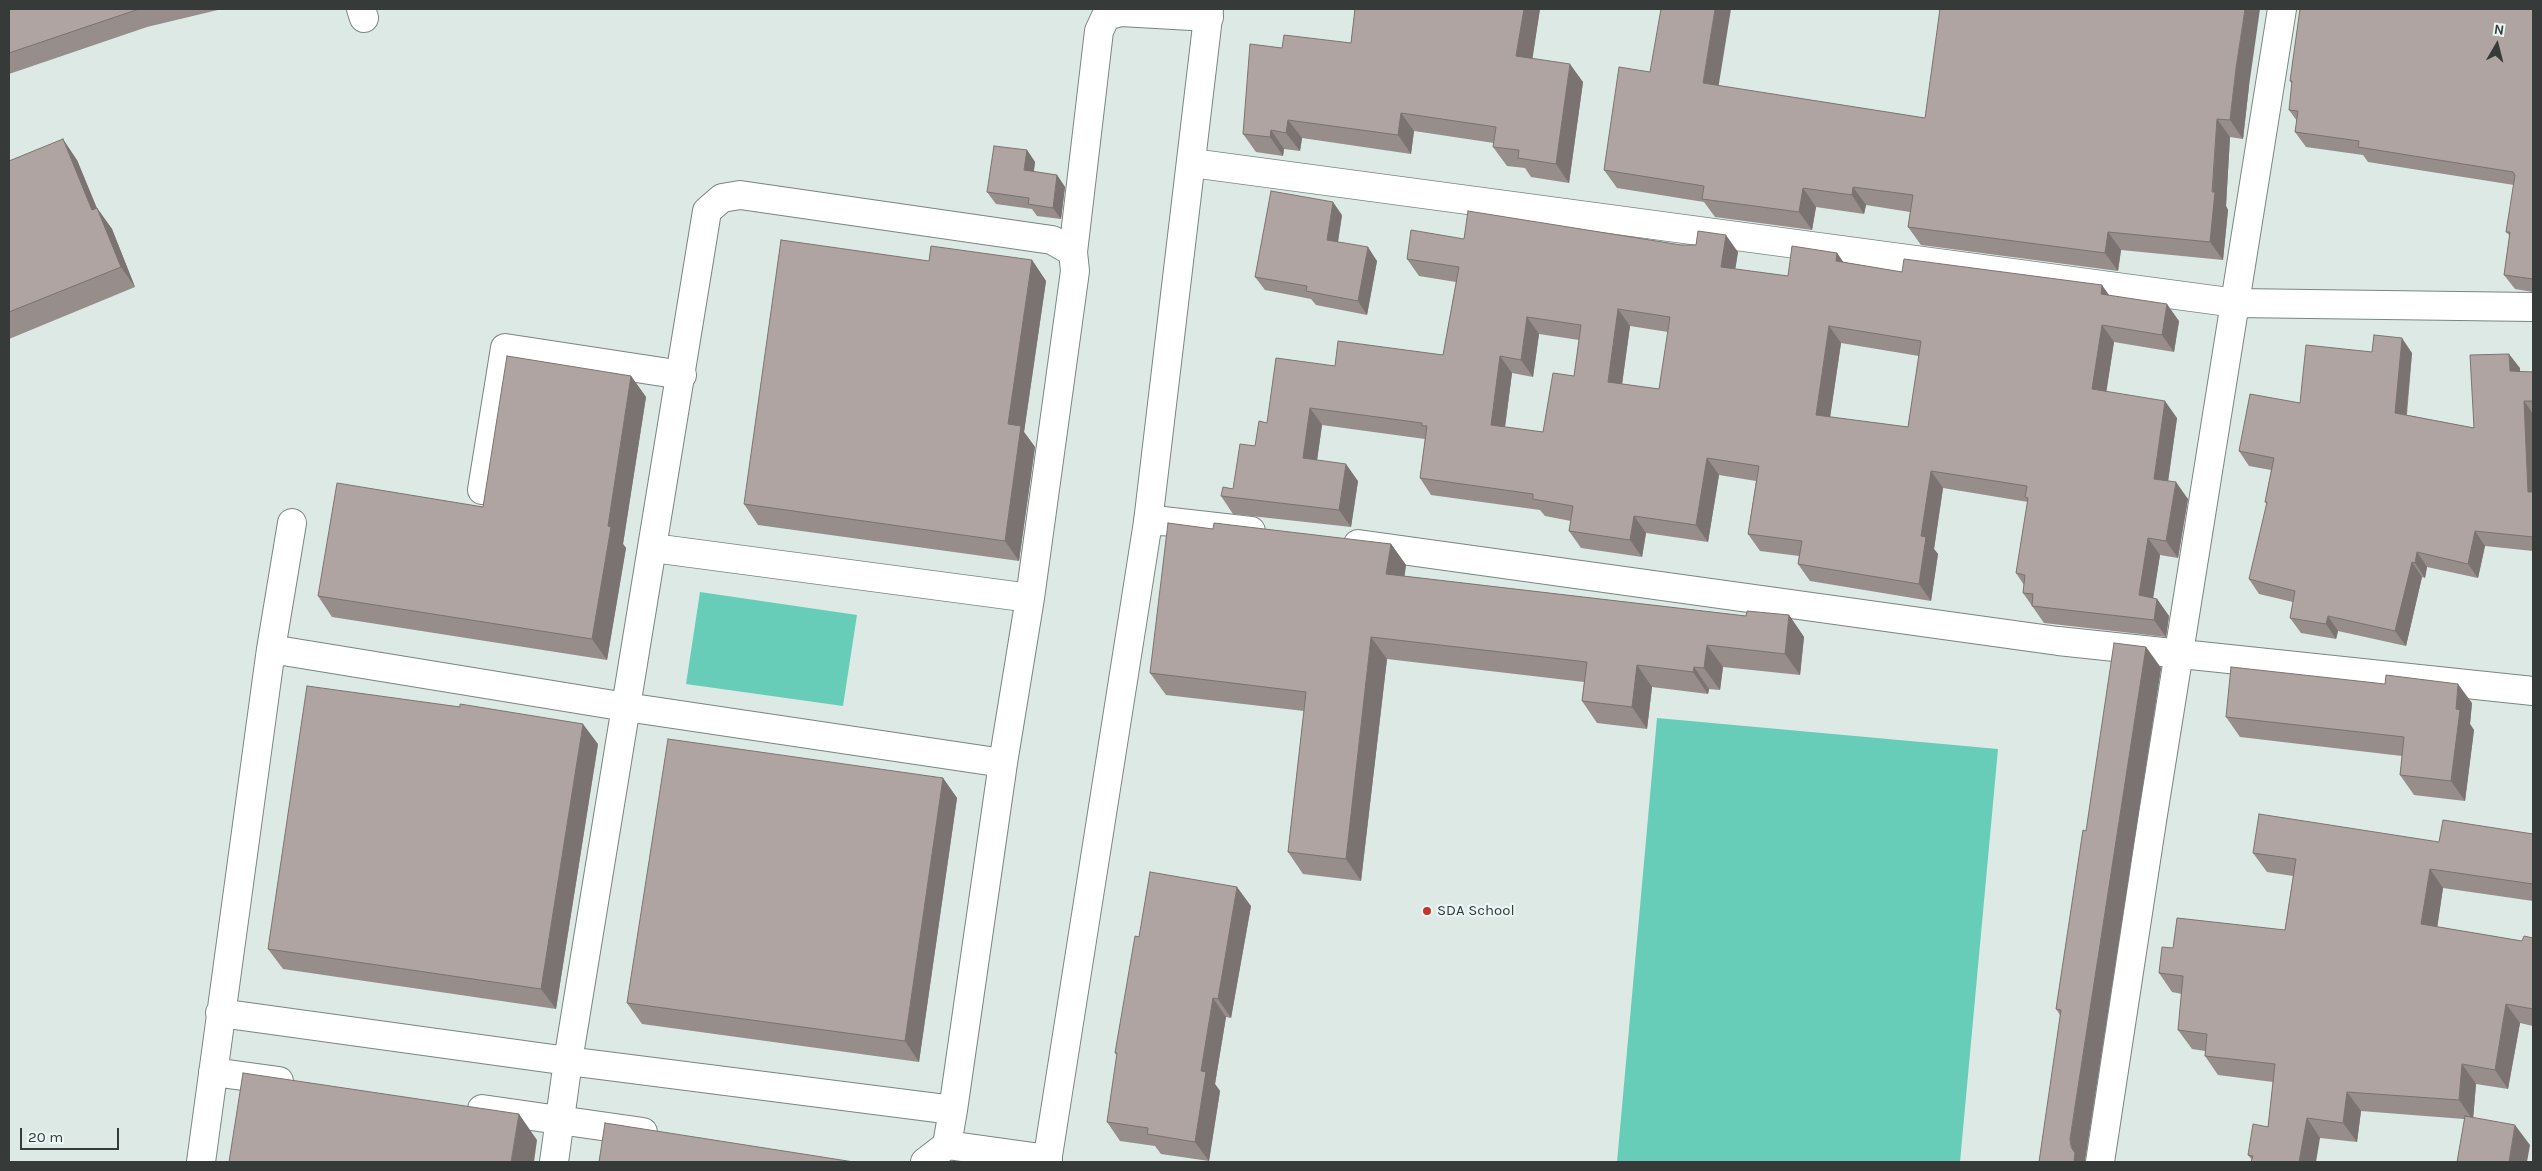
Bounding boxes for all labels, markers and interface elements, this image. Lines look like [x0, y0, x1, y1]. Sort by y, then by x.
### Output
north arrow [2472, 20, 2522, 70]
text: N [2493, 21, 2505, 39]
place label: SDA School [1437, 902, 1515, 920]
marker: SDA School [1421, 905, 1433, 917]
scale bar [22, 1118, 121, 1150]
text: 20 m [28, 1128, 63, 1146]

